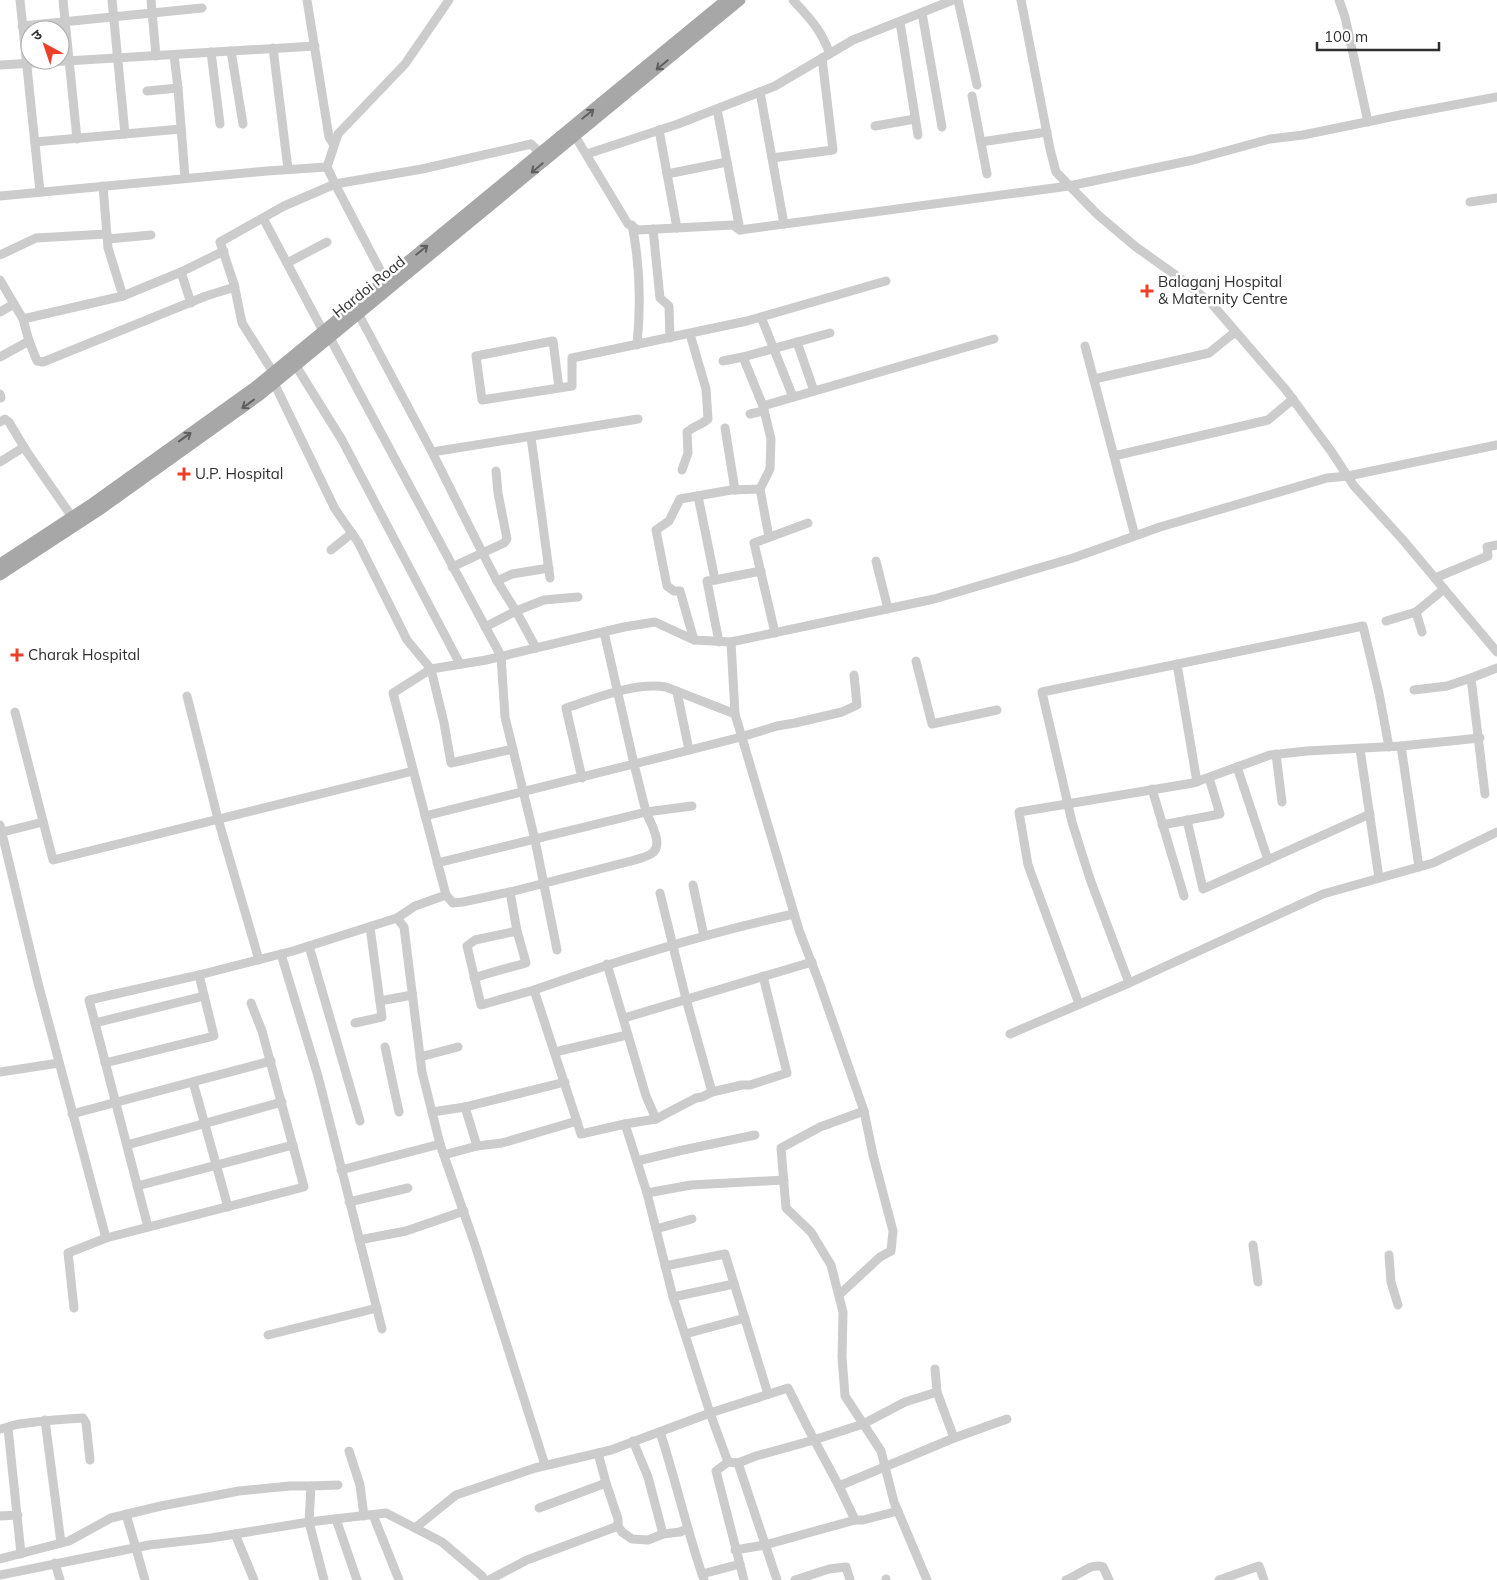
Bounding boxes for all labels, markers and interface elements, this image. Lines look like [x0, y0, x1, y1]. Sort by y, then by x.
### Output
north arrow [20, 20, 70, 70]
scale bar [1317, 20, 1440, 52]
text: उ [28, 25, 46, 45]
text: 100 m [1324, 27, 1368, 46]
one-way arrow [656, 59, 669, 70]
one-way arrow [581, 108, 594, 119]
one-way arrow [531, 163, 544, 174]
one-way arrow [415, 244, 428, 255]
street label: Hardoi Road [329, 252, 409, 322]
place label: Balaganj Hospital & Maternity Centre [1158, 272, 1288, 308]
marker: Balaganj Hospital & Maternity Centre [1140, 284, 1154, 298]
one-way arrow [241, 399, 255, 409]
one-way arrow [178, 432, 191, 443]
place label: U.P. Hospital [195, 464, 283, 483]
marker: U.P. Hospital [177, 467, 191, 481]
place label: Charak Hospital [28, 645, 140, 664]
marker: Charak Hospital [10, 648, 24, 662]

